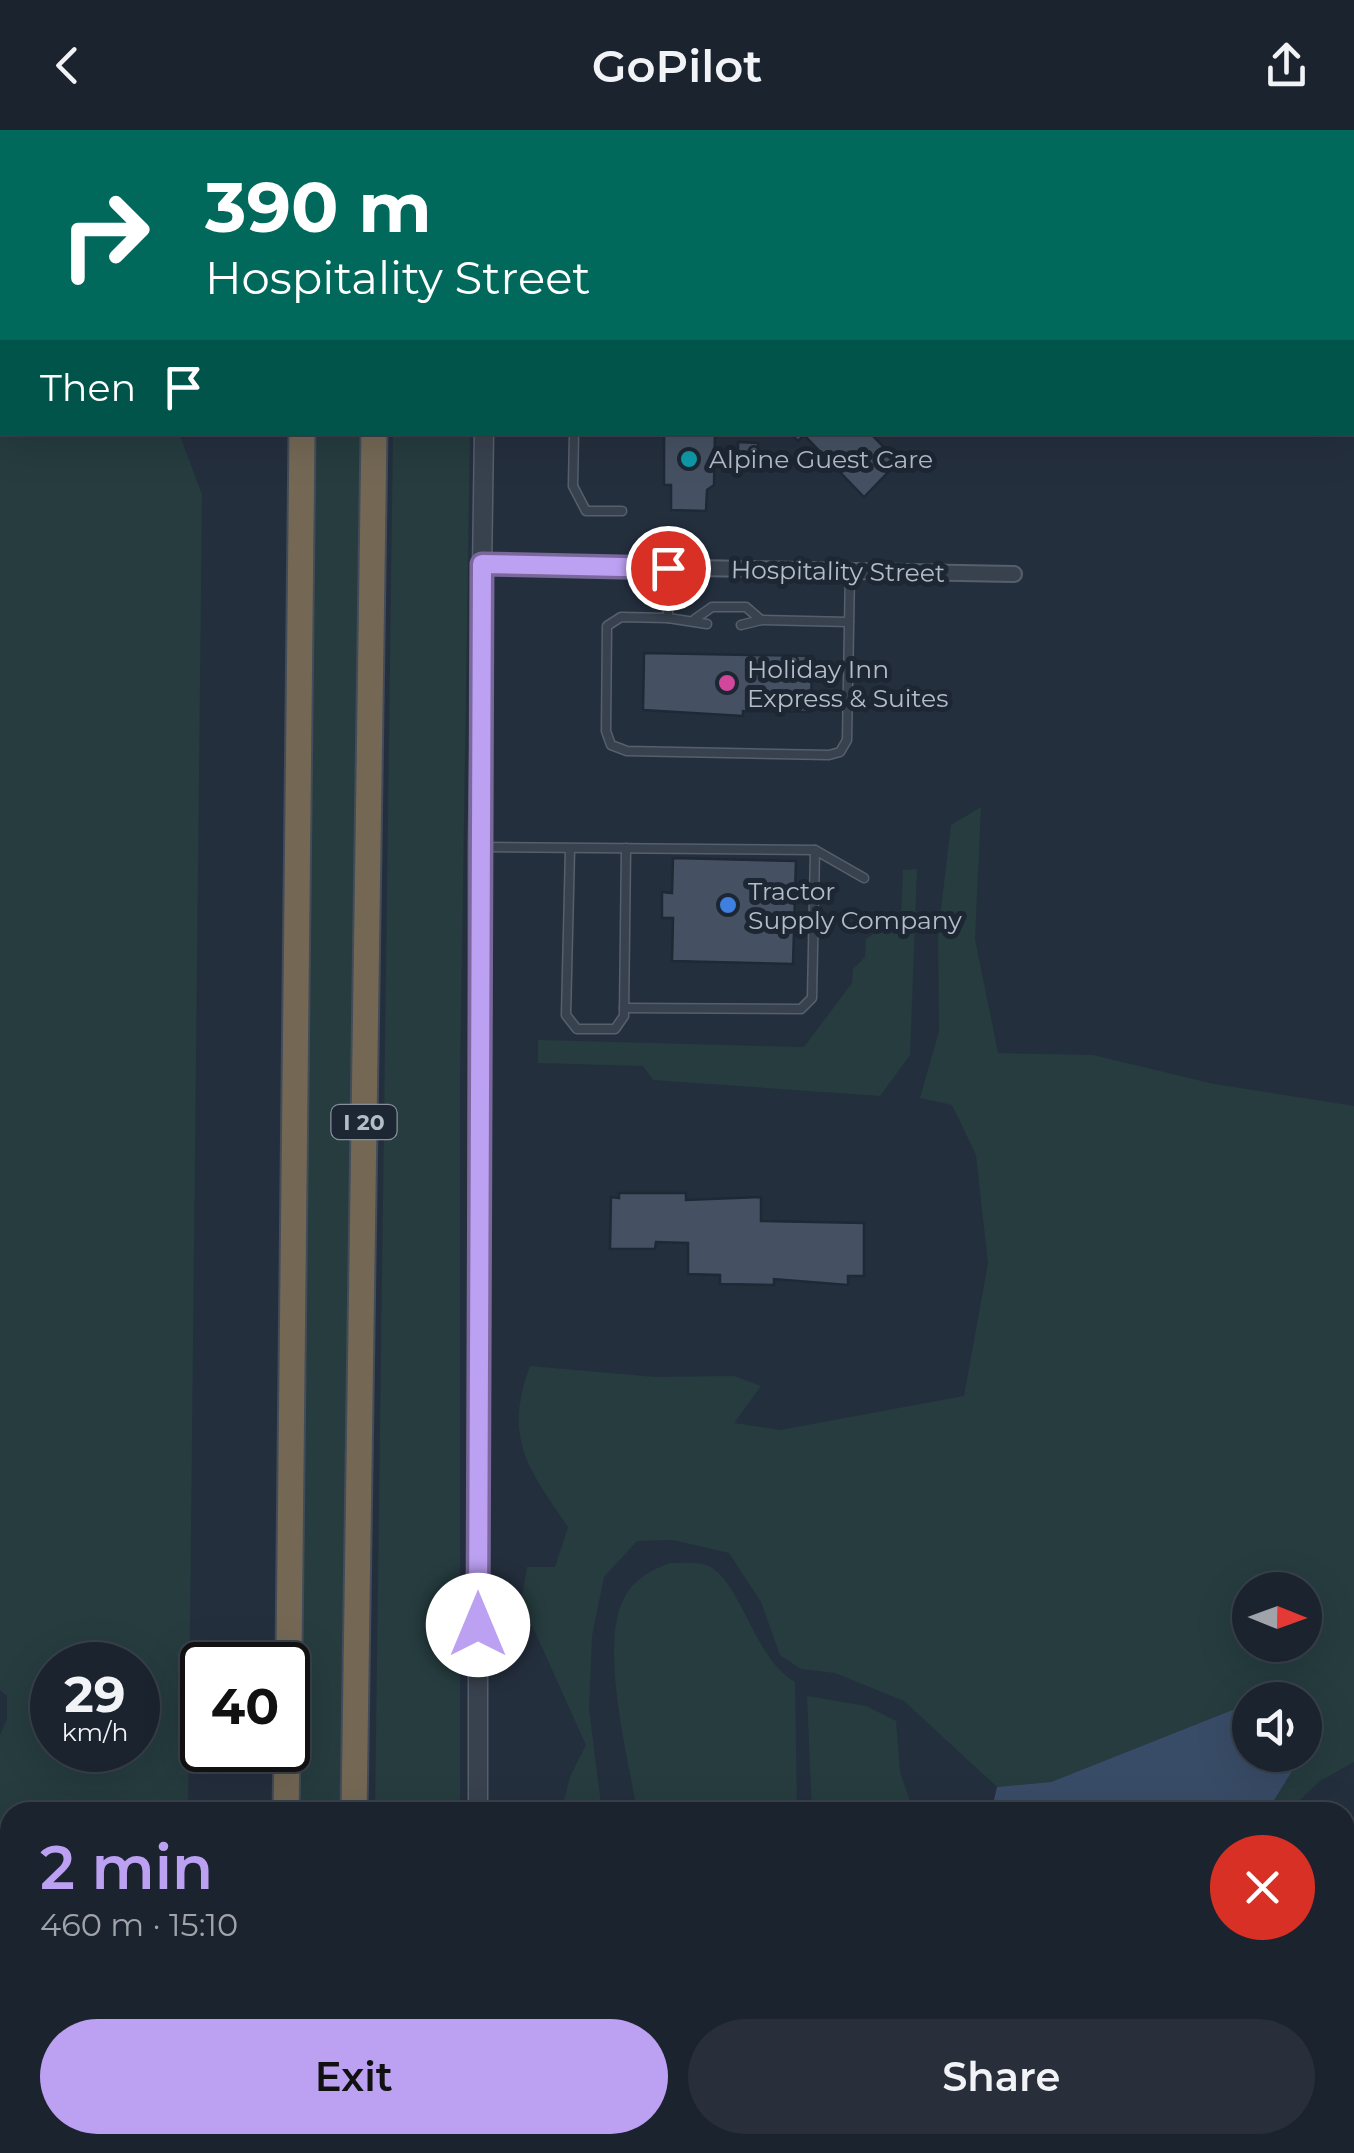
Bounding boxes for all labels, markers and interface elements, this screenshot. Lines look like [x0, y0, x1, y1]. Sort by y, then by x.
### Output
icon: back [40, 38, 95, 93]
text: GoPilot [592, 38, 762, 93]
icon: share [1259, 38, 1314, 93]
text: 390 m [205, 164, 432, 250]
icon: right [40, 170, 170, 300]
text: Hospitality Street [205, 250, 591, 305]
icon: arrive [156, 360, 211, 415]
text: Then [40, 364, 136, 411]
place label: Alpine Guest Care [709, 444, 933, 474]
marker: Alpine Guest Care [678, 448, 700, 470]
pin [626, 526, 711, 611]
icon: arrive [641, 541, 696, 596]
street label: Hospitality Street [731, 554, 945, 588]
place label: Holiday Inn Express & Suites [747, 654, 948, 713]
marker: Holiday Inn Express & Suites [716, 672, 738, 694]
place label: Tractor Supply Company [748, 876, 962, 935]
marker: Tractor Supply Company [717, 894, 739, 916]
road number: I 20 [332, 1105, 396, 1139]
north arrow [1232, 1572, 1322, 1662]
map controls [1232, 1572, 1322, 1772]
position arrow [426, 1573, 530, 1677]
speed limit sign: 40 [180, 1642, 310, 1772]
text: 29 [64, 1664, 126, 1725]
button: sound [1232, 1682, 1322, 1772]
text: km/h [62, 1717, 128, 1747]
text: 2 min [40, 1831, 213, 1904]
button: close [1210, 1835, 1315, 1940]
text: 460 m · 15:10 [40, 1905, 238, 1944]
button: Exit [40, 2019, 668, 2134]
button: Share [688, 2019, 1315, 2134]

